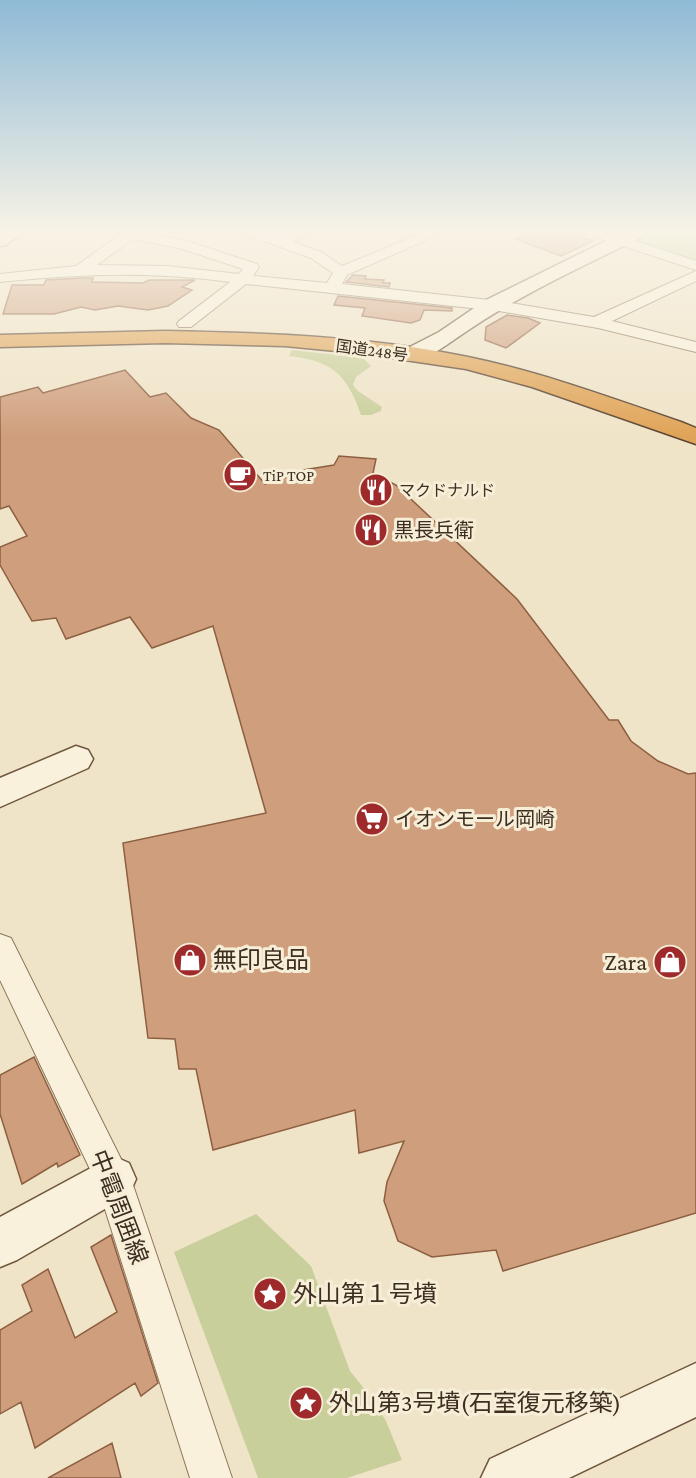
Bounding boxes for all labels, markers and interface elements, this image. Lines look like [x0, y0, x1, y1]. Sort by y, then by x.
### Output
street label: 国道248号 [335, 337, 409, 364]
cafe icon: TiP TOP [222, 457, 258, 493]
place label: TiP TOP [263, 467, 314, 484]
restaurant icon: マクドナルド [358, 472, 394, 508]
place label: マクドナルド [399, 482, 495, 499]
restaurant icon: 黒長兵衛 [353, 512, 389, 548]
place label: 黒長兵衛 [394, 519, 474, 541]
supermarket icon: イオンモール岡崎 [354, 801, 390, 837]
place label: イオンモール岡崎 [395, 808, 555, 830]
shop icon: 無印良品 [172, 942, 208, 978]
shop icon: Zara [652, 944, 688, 980]
place label: 無印良品 [213, 946, 309, 973]
place label: Zara [604, 948, 647, 975]
street label: 中電周囲線 [85, 1146, 154, 1268]
place icon: 外山第１号墳 [252, 1276, 288, 1312]
place label: 外山第１号墳 [293, 1280, 437, 1307]
place icon: 外山第3号墳(石室復元移築) [288, 1385, 324, 1421]
place label: 外山第3号墳(石室復元移築) [329, 1389, 621, 1417]

